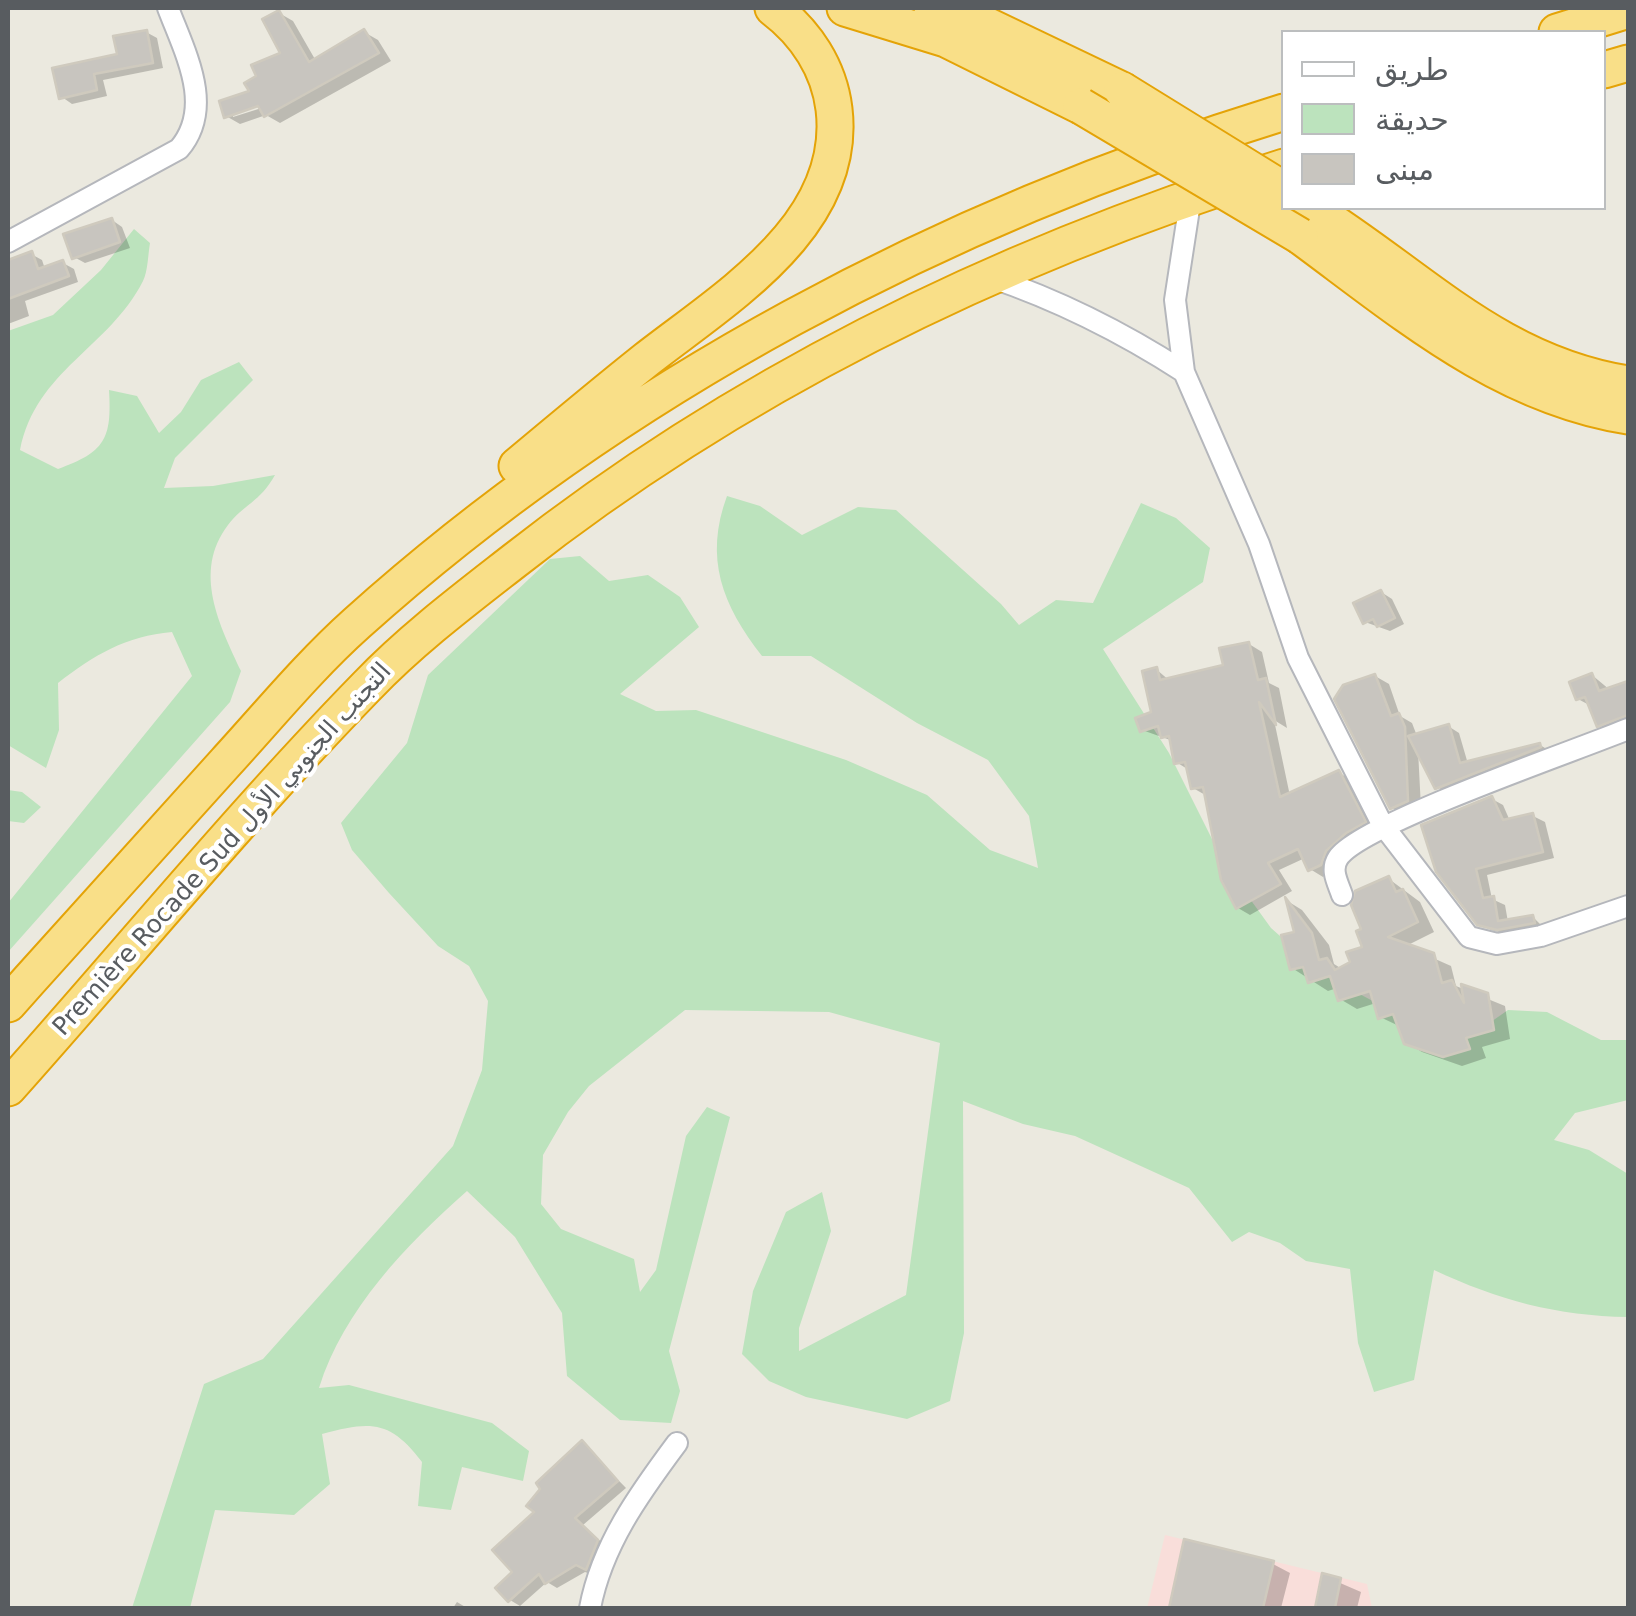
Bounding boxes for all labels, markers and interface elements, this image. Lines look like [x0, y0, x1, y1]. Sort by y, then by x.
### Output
legend [1281, 30, 1606, 210]
text: طريق [1375, 52, 1449, 87]
text: حديقة [1375, 102, 1449, 137]
text: مبنى [1375, 152, 1434, 187]
street label: Première Rocade Sud التجنب الجنوبي الأول [47, 657, 399, 1043]

